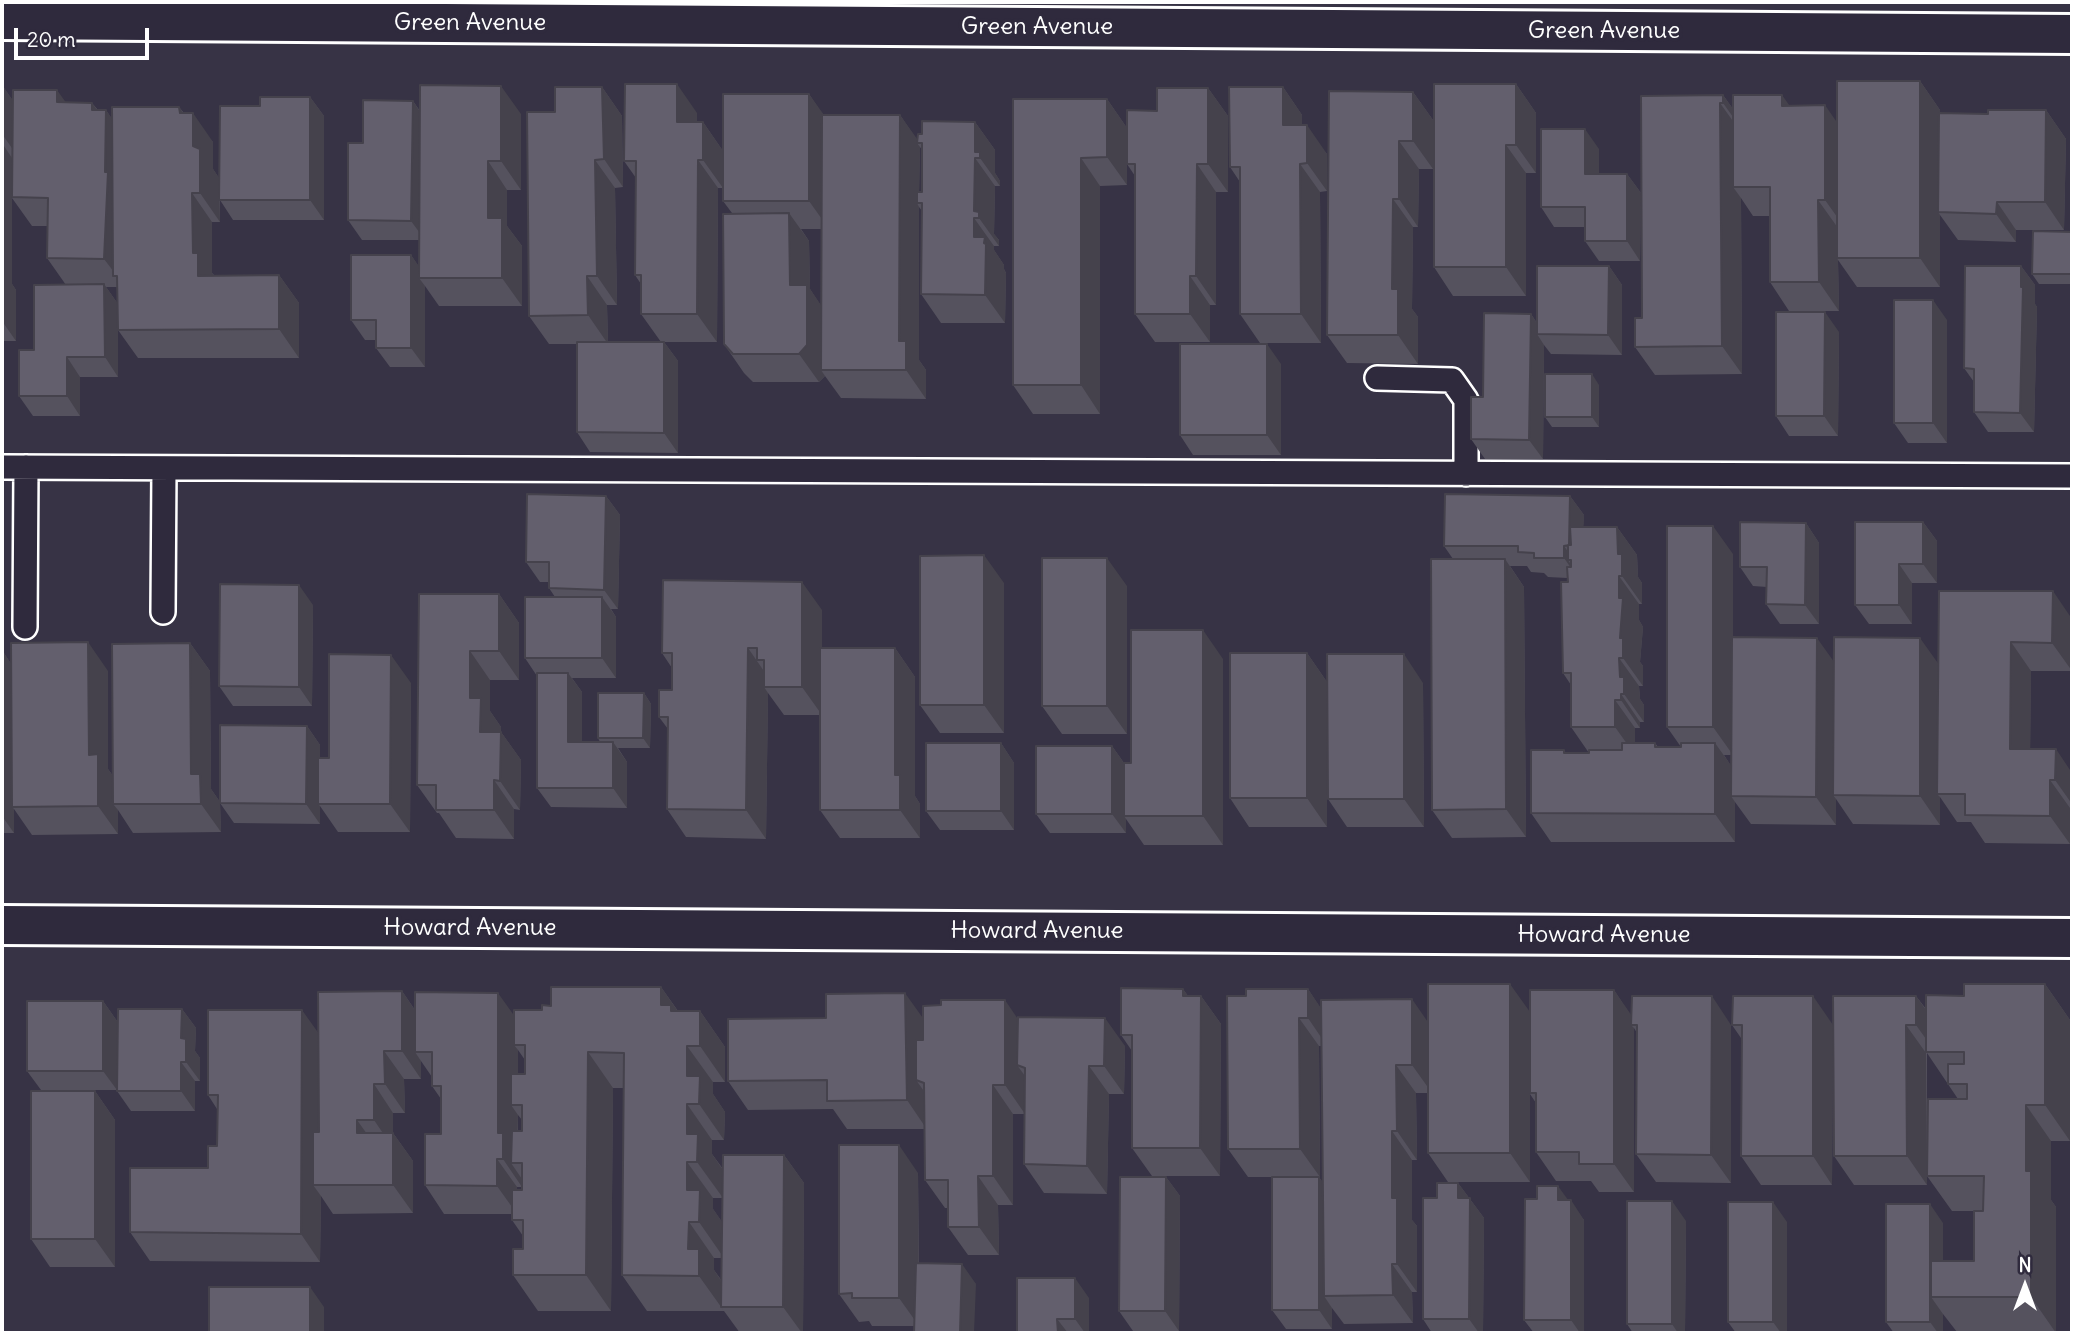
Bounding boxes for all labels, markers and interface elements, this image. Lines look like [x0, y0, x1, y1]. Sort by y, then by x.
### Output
street label: Green Avenue [394, 9, 546, 37]
street label: Green Avenue [961, 13, 1113, 41]
scale bar [18, 14, 152, 58]
street label: Green Avenue [1528, 17, 1680, 45]
text: 20 m [27, 26, 76, 53]
street label: Howard Avenue [383, 914, 557, 942]
street label: Howard Avenue [950, 917, 1124, 945]
street label: Howard Avenue [1517, 921, 1691, 949]
north arrow [1990, 1251, 2060, 1321]
text: N [2018, 1253, 2032, 1277]

